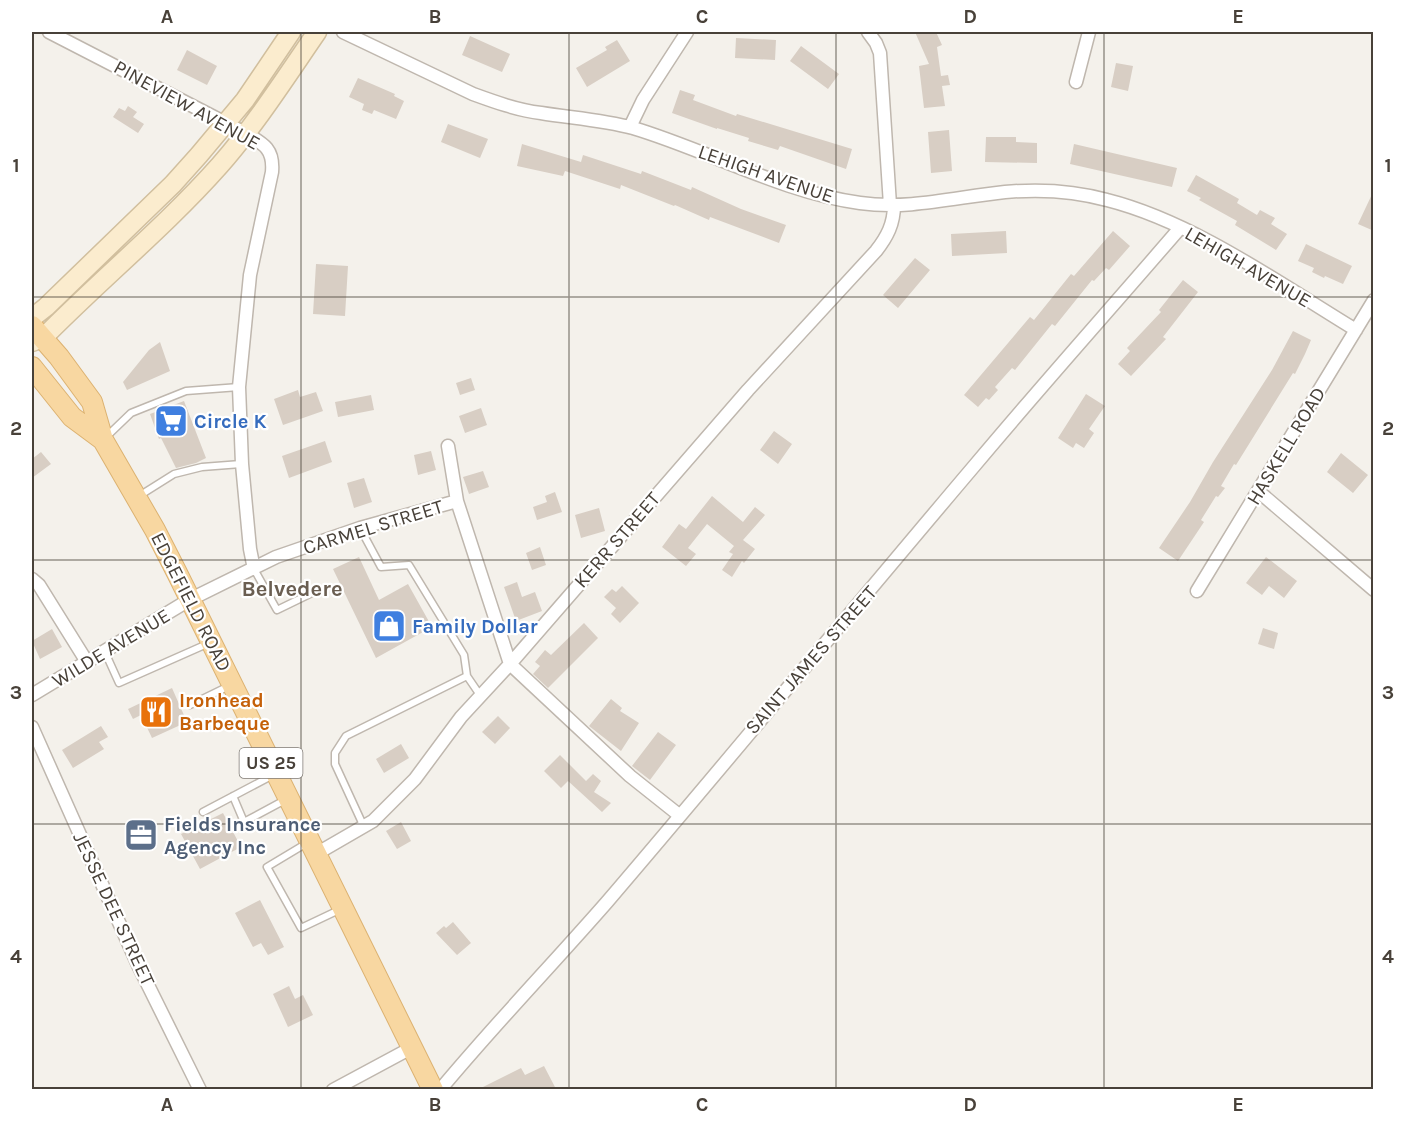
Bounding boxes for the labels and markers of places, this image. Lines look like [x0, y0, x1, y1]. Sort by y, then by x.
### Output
supermarket icon: Circle K [153, 403, 189, 439]
place label: Circle K [194, 410, 267, 433]
shop icon: Family Dollar [371, 608, 407, 644]
place label: Family Dollar [412, 615, 538, 638]
place label: Ironhead Barbeque [179, 689, 270, 735]
restaurant icon: Ironhead Barbeque [138, 694, 174, 730]
place label: Fields Insurance Agency Inc [164, 813, 321, 859]
office icon: Fields Insurance Agency Inc [123, 817, 159, 853]

